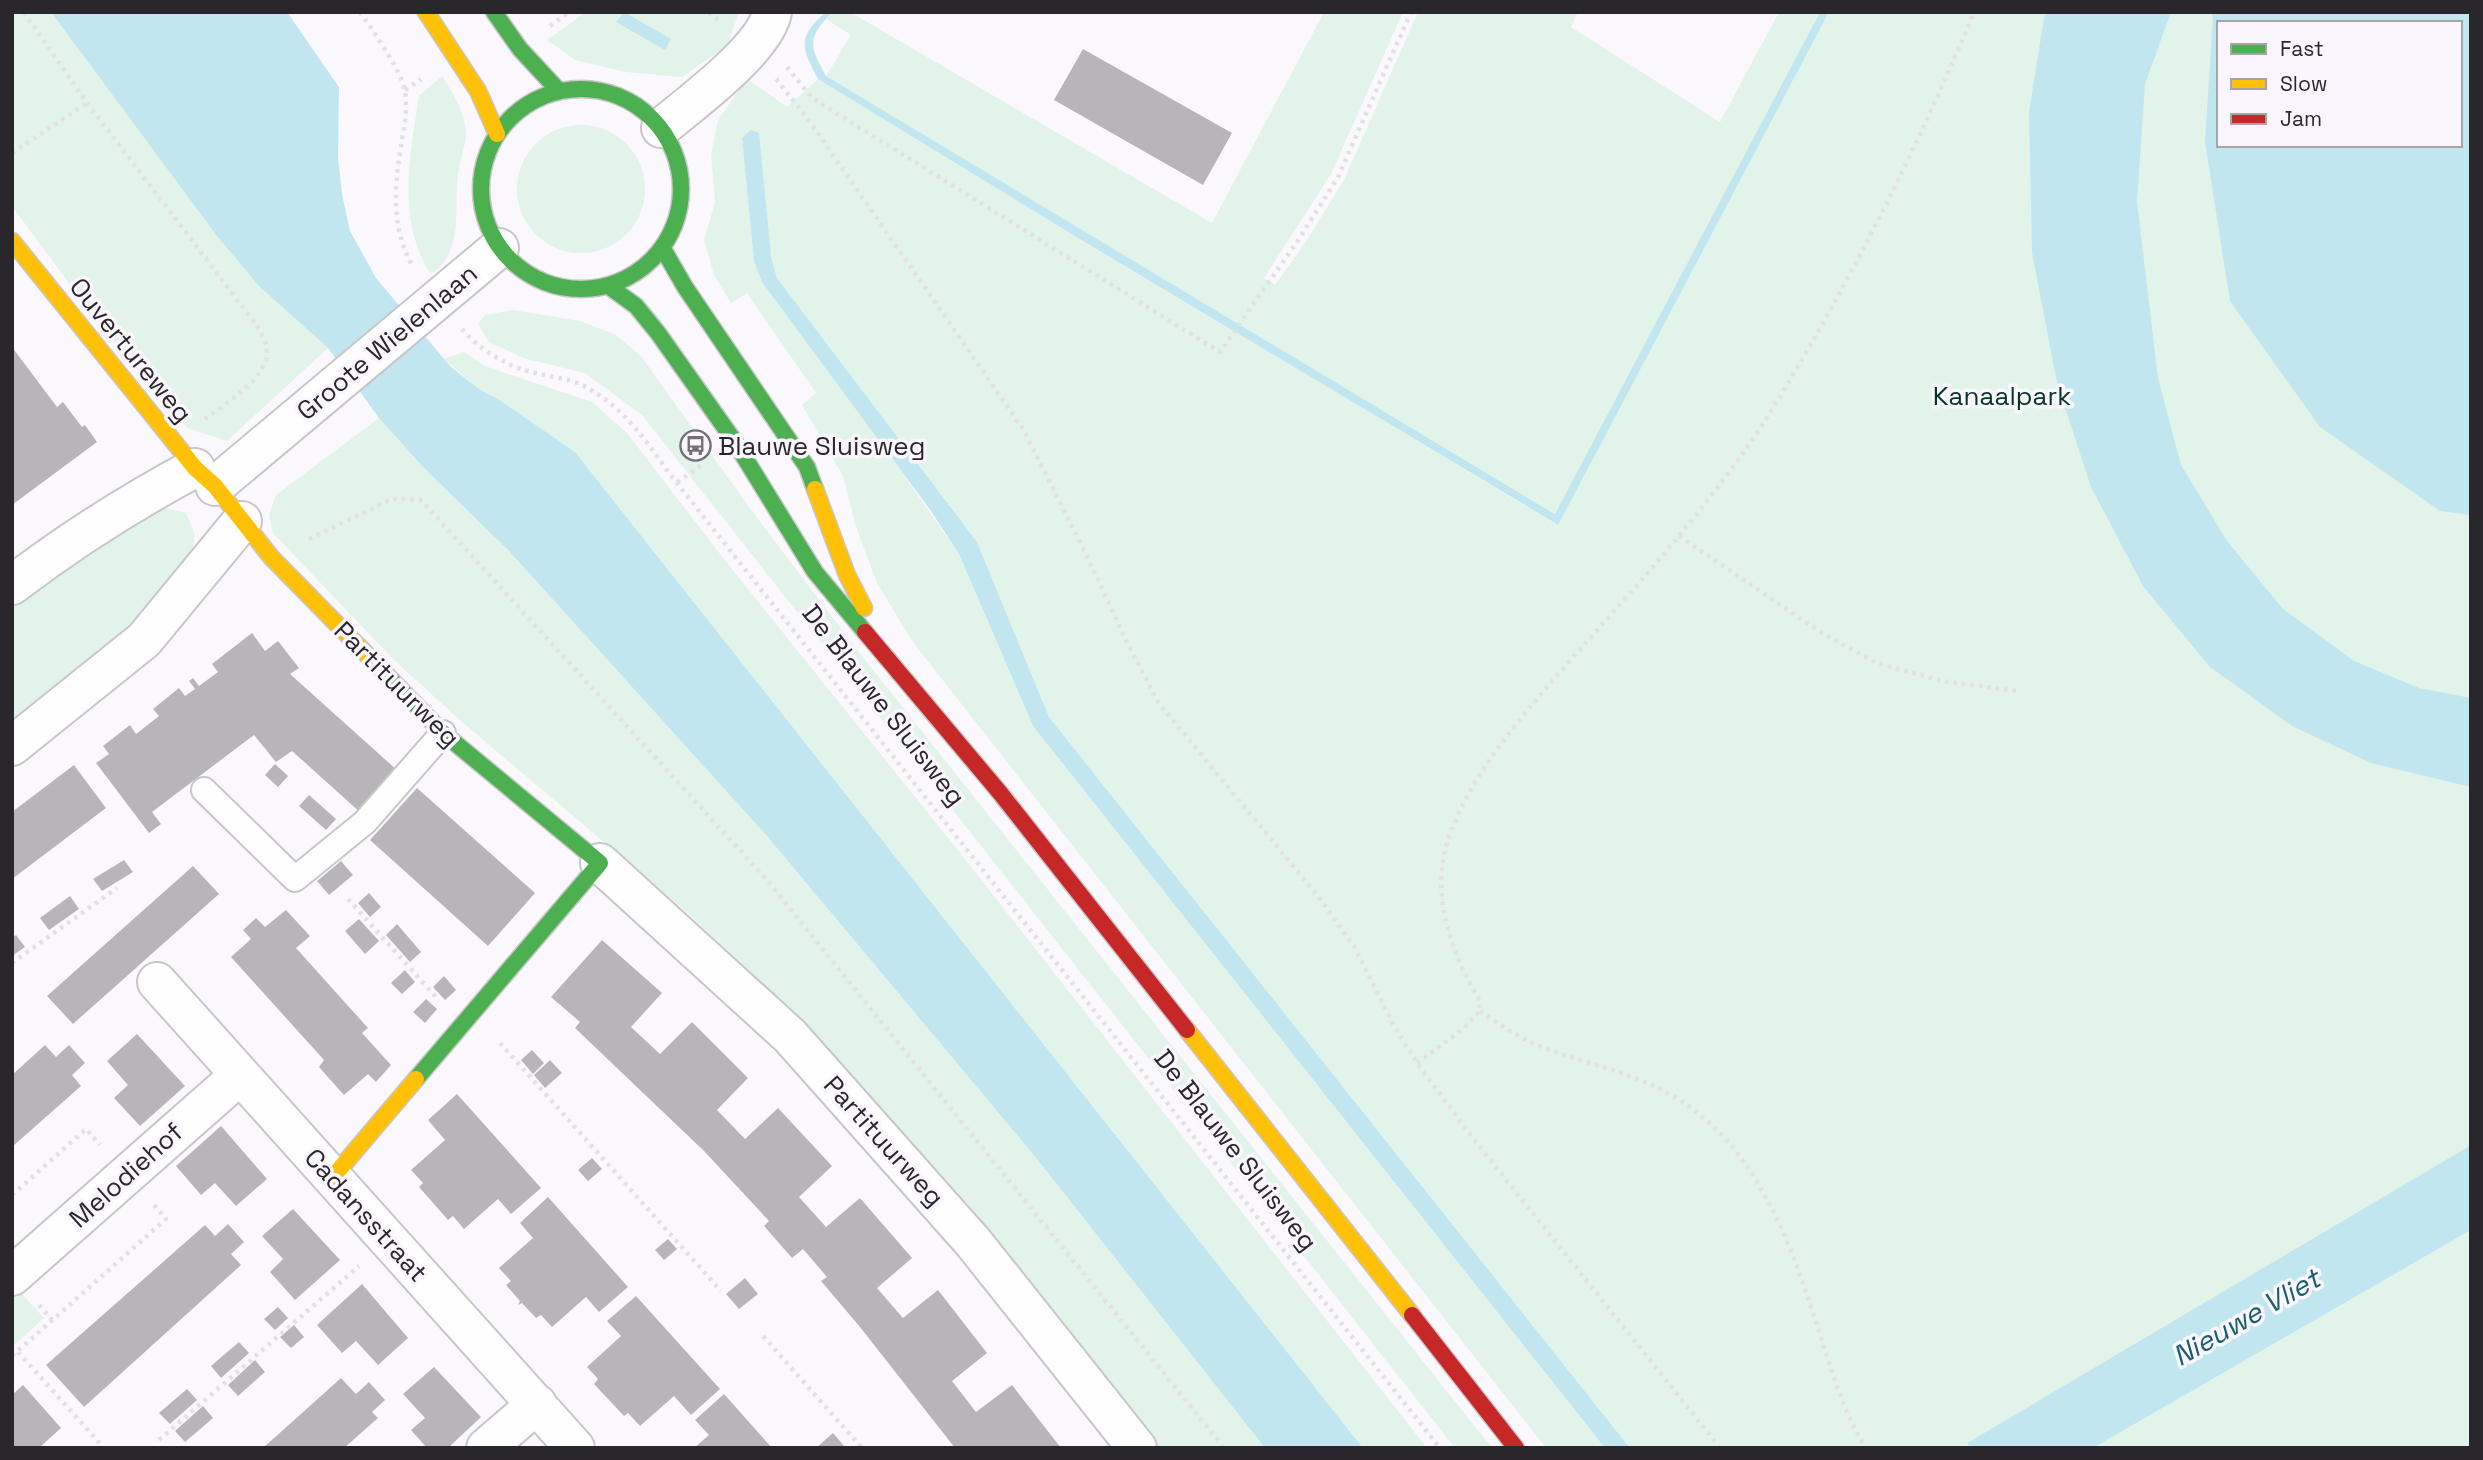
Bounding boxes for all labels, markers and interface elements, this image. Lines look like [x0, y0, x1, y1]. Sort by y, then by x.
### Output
legend [2217, 21, 2462, 147]
text: Fast [2280, 35, 2324, 62]
text: Slow [2280, 70, 2328, 97]
text: Jam [2280, 105, 2322, 132]
street label: Groote Wielenlaan [290, 256, 484, 428]
street label: Ouvertureweg [62, 271, 200, 429]
park label: Kanaalpark [1933, 379, 2071, 413]
bus stop icon: Blauwe Sluisweg [678, 429, 712, 463]
place label: Blauwe Sluisweg [718, 429, 925, 463]
street label: De Blauwe Sluisweg [795, 597, 973, 813]
street label: Partituurweg [327, 614, 467, 754]
street label: De Blauwe Sluisweg [1147, 1042, 1325, 1258]
street label: Partituurweg [816, 1068, 952, 1214]
street label: Melodiehof [62, 1115, 190, 1235]
street label: Cadansstraat [297, 1141, 435, 1289]
water label: Nieuwe Vliet [2166, 1259, 2329, 1374]

